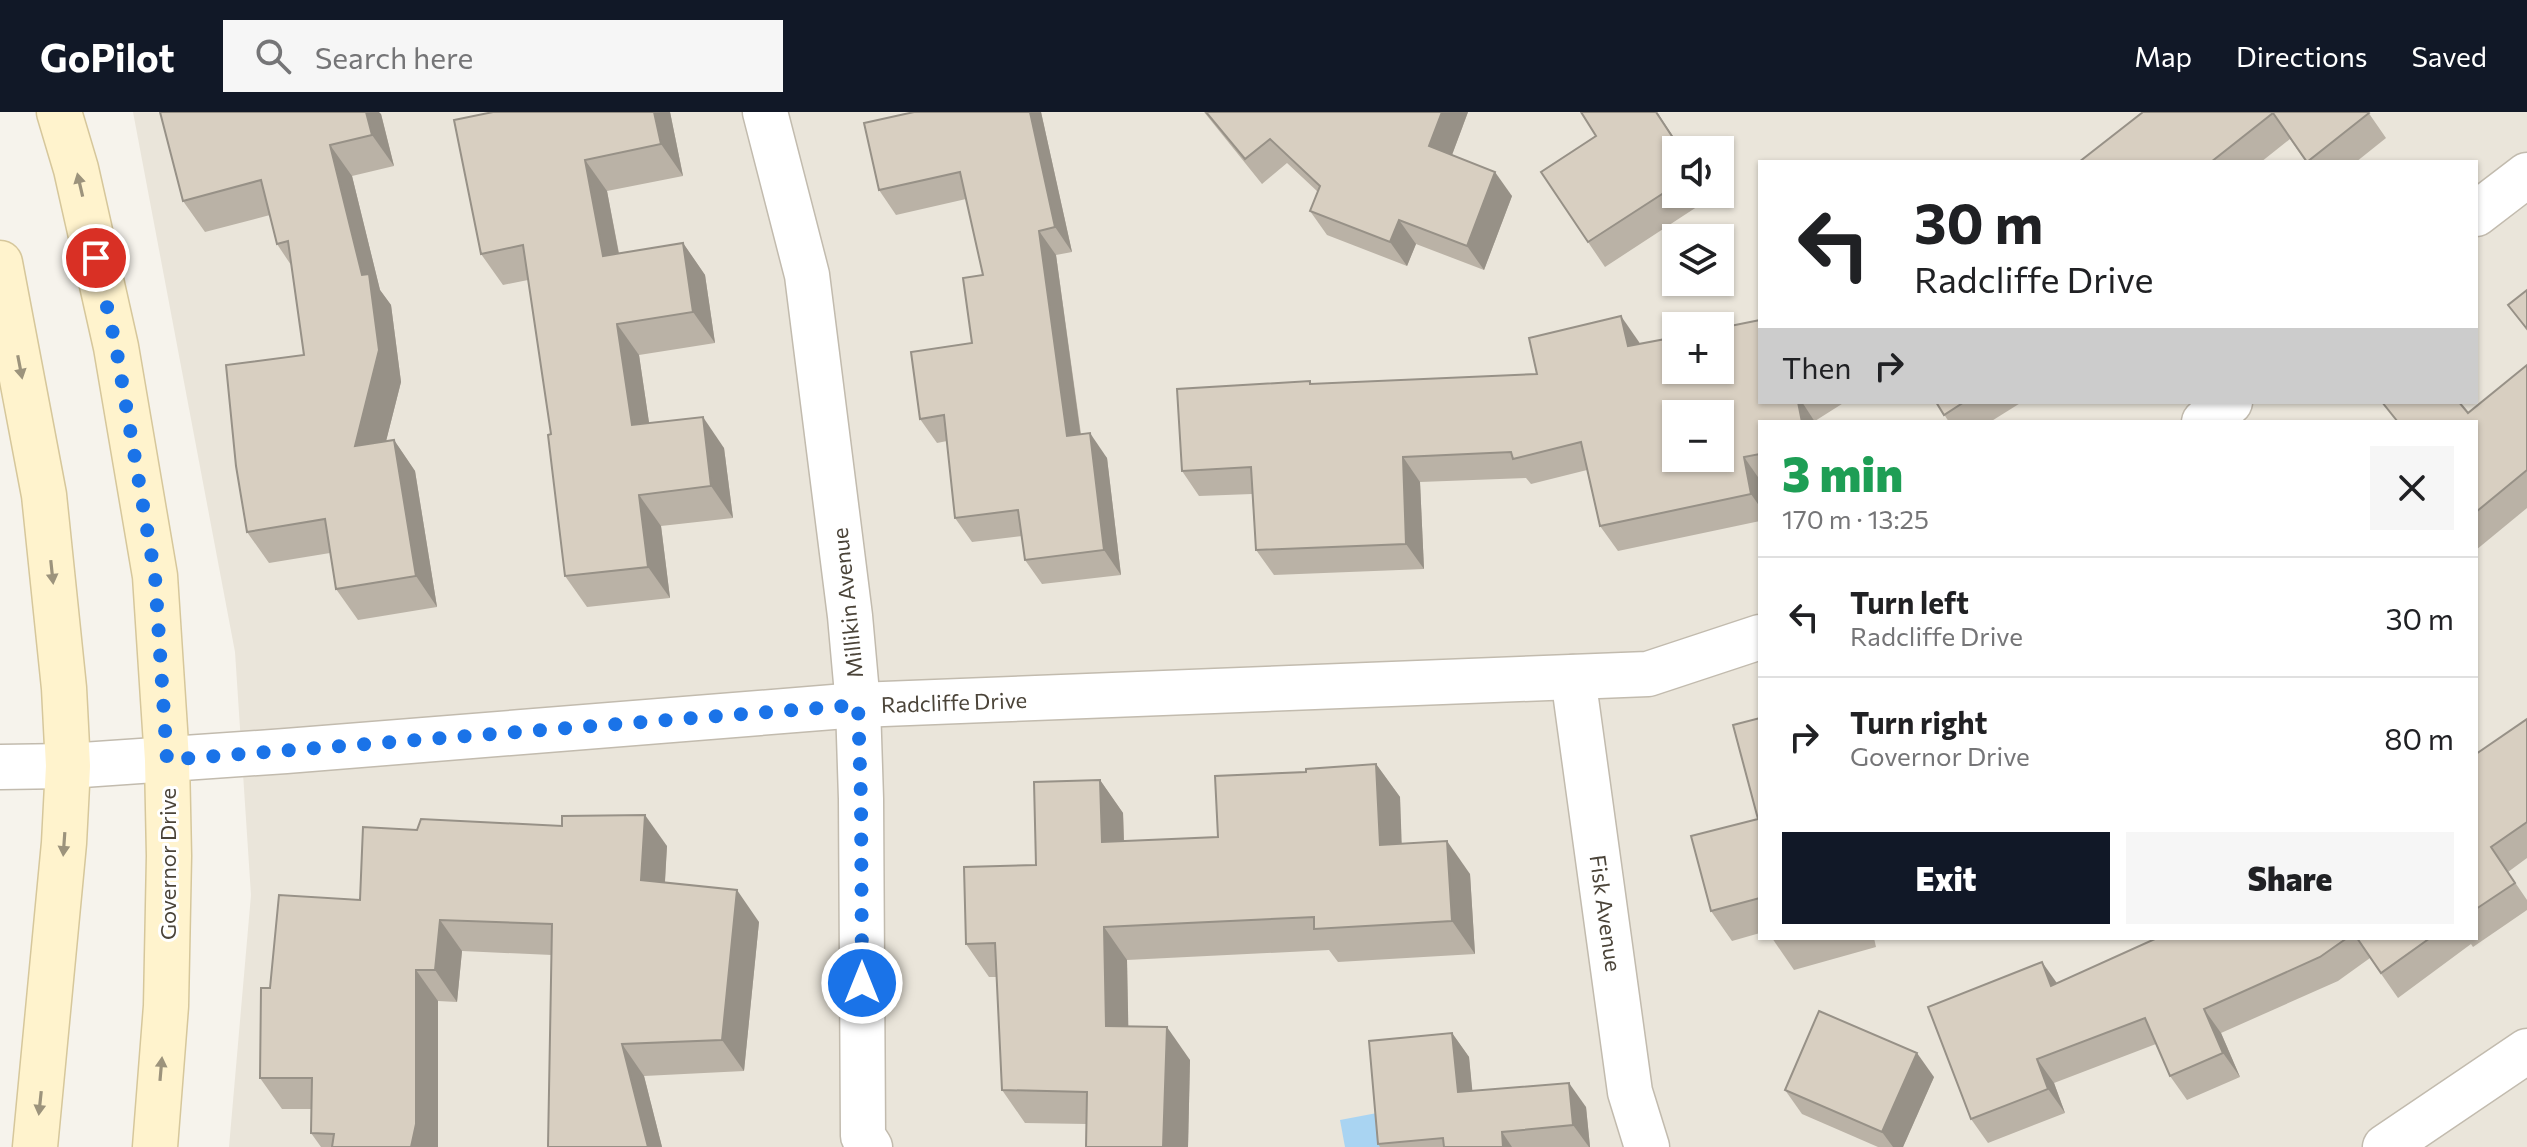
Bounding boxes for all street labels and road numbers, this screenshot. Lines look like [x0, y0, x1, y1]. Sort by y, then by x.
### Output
street label: Millikin Avenue [826, 526, 868, 680]
street label: Radcliffe Drive [880, 686, 1028, 718]
street label: Governor Drive [154, 788, 181, 940]
street label: Fisk Avenue [1584, 853, 1628, 973]

